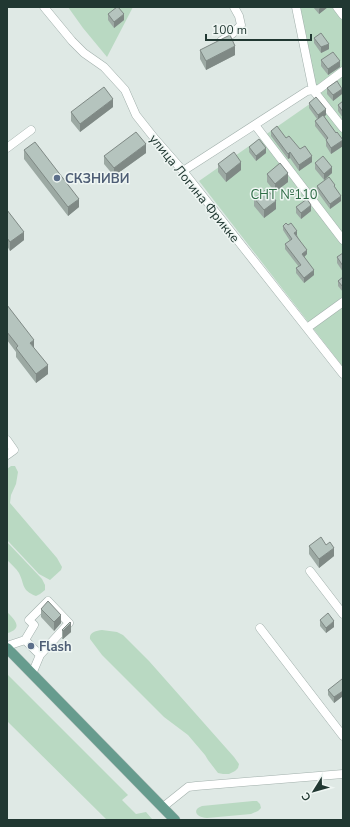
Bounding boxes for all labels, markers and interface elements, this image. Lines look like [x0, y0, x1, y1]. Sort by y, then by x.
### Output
scale bar [206, 16, 311, 42]
text: 100 m [212, 22, 247, 38]
street label: улица Логина Фрикке [145, 131, 244, 247]
place label: СКЗНИВИ [65, 170, 129, 188]
marker: СКЗНИВИ [52, 173, 62, 183]
park label: СНТ №110 [250, 186, 318, 204]
place label: Flash [39, 638, 72, 656]
marker: Flash [26, 641, 36, 651]
north arrow [294, 771, 334, 811]
text: С [298, 789, 315, 804]

